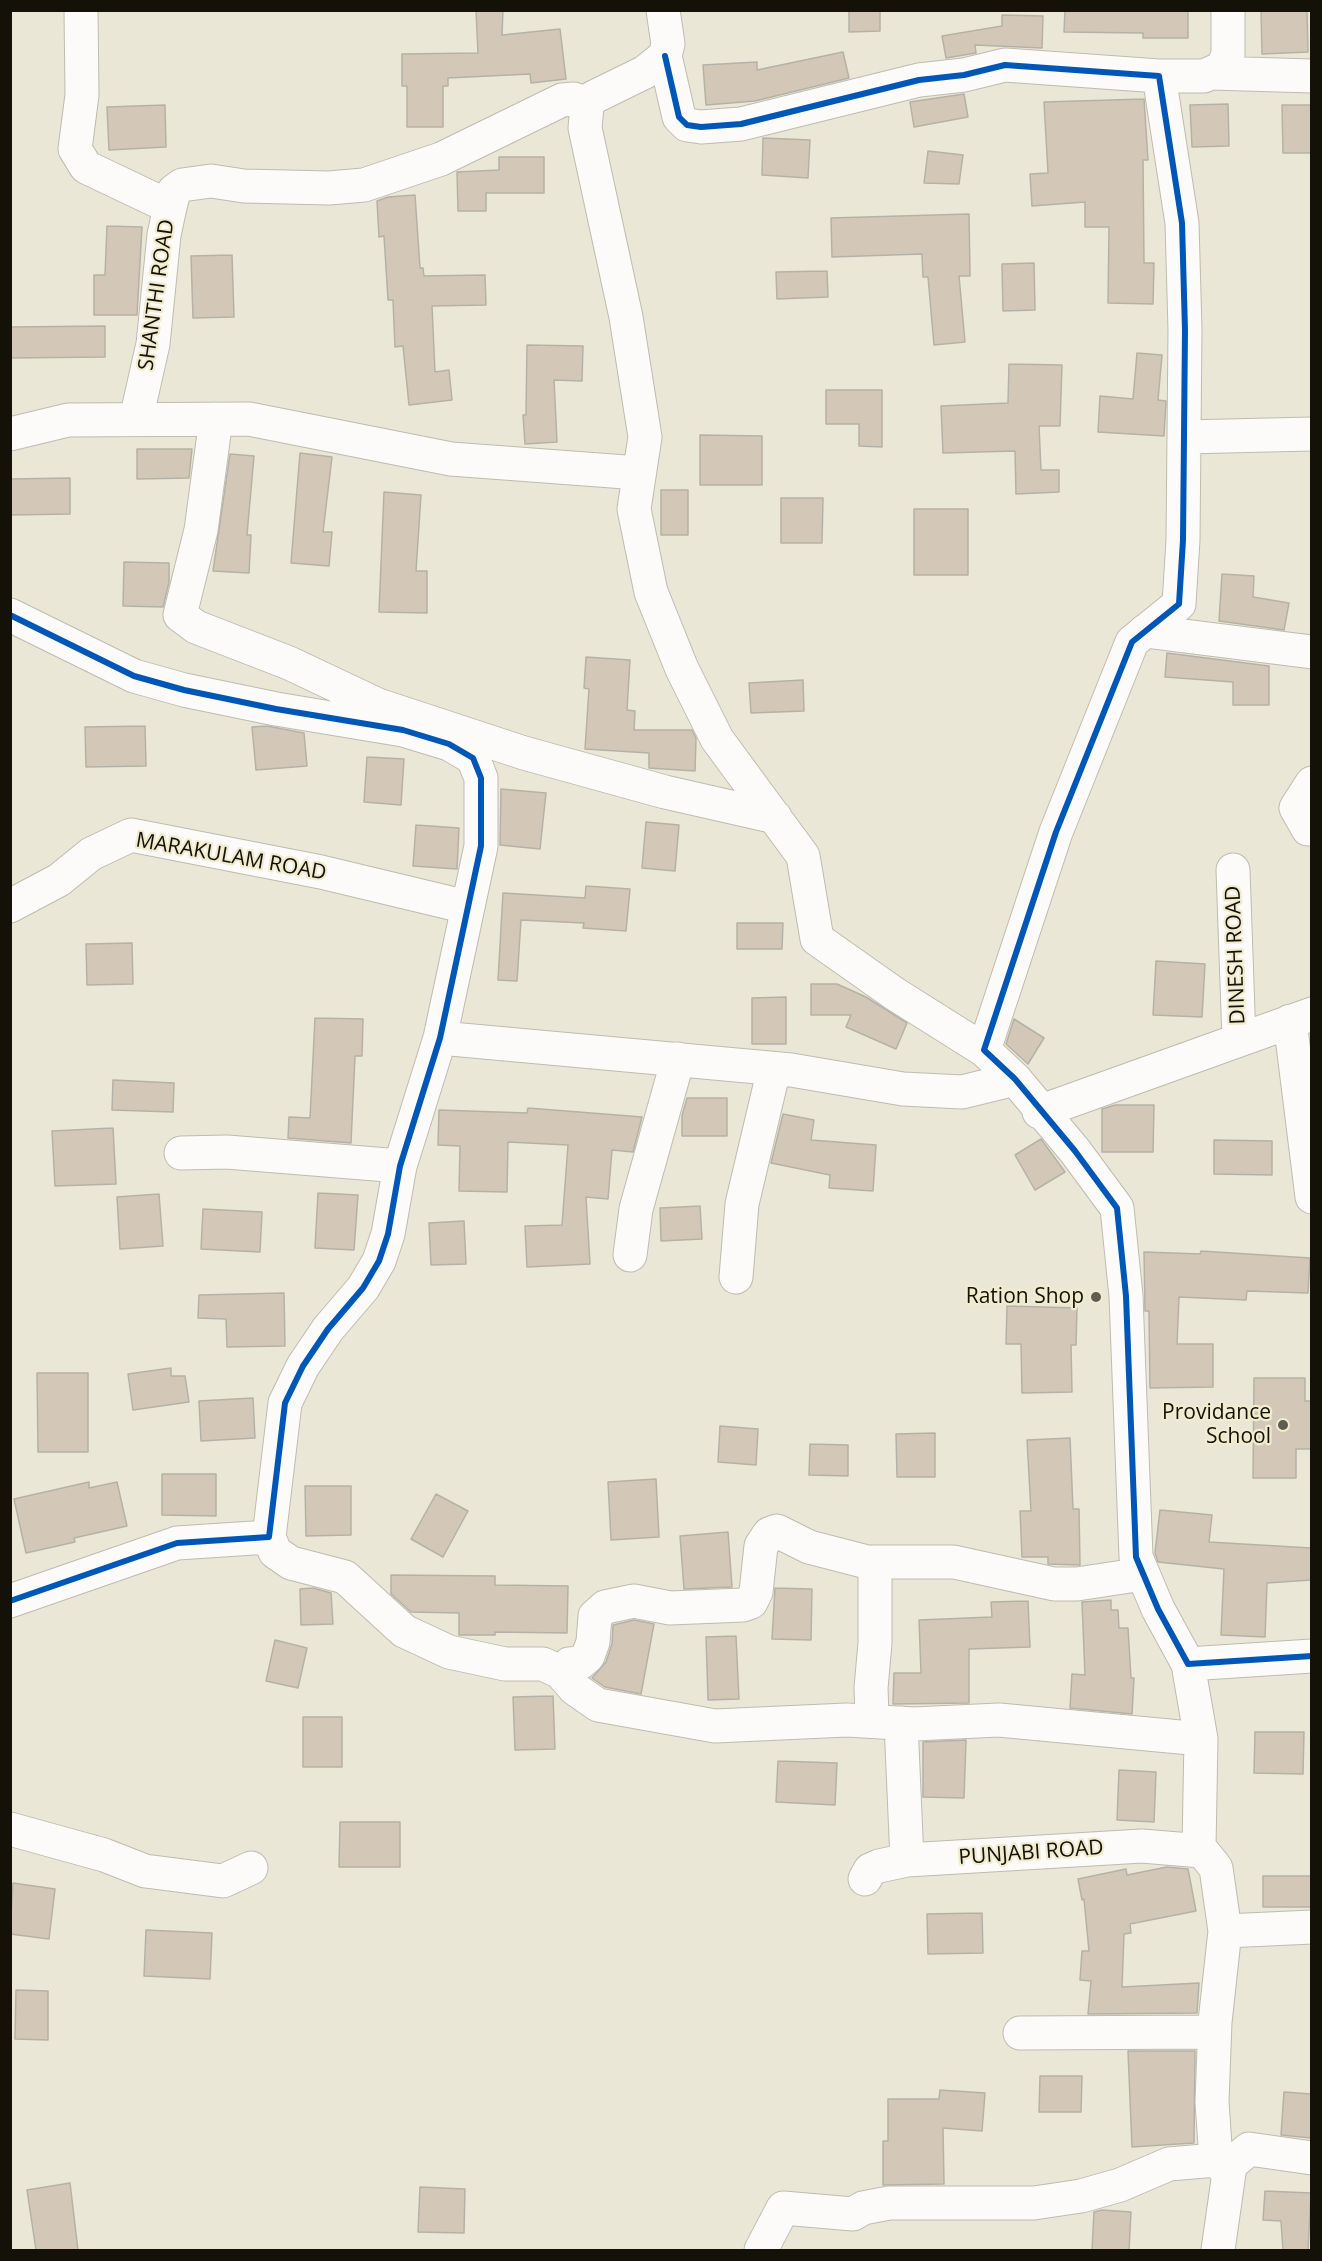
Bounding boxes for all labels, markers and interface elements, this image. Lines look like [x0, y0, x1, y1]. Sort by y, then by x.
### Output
street label: SHANTHI ROAD [134, 218, 180, 372]
street label: MARAKULAM ROAD [134, 828, 328, 886]
street label: DINESH ROAD [1221, 885, 1251, 1025]
place label: Ration Shop [966, 1284, 1084, 1310]
marker: Ration Shop [1089, 1290, 1103, 1304]
place label: Providance School [1162, 1400, 1271, 1450]
marker: Providance School [1276, 1418, 1290, 1432]
street label: PUNJABI ROAD [958, 1835, 1104, 1871]

